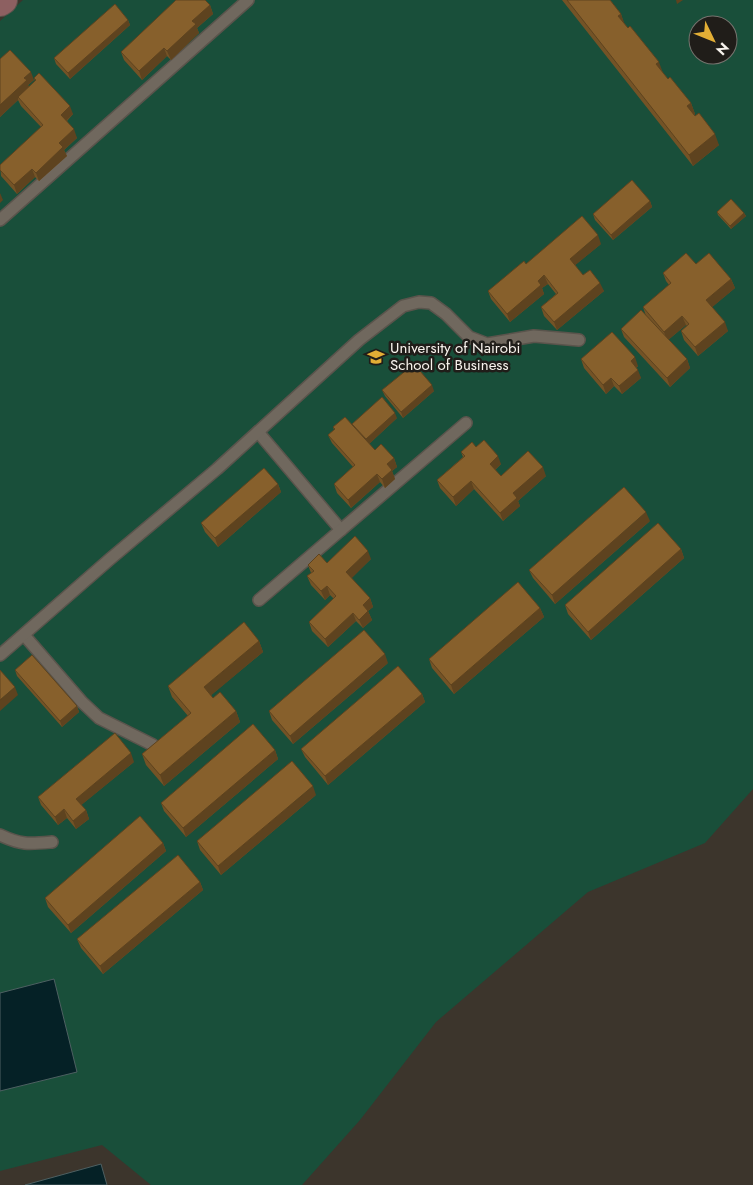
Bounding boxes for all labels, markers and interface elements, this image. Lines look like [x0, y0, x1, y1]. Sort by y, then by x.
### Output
north arrow [688, 15, 738, 65]
text: N [711, 38, 734, 60]
place label: University of Nairobi School of Business [390, 337, 520, 376]
school or university icon: University of Nairobi School of Business [366, 347, 386, 367]

